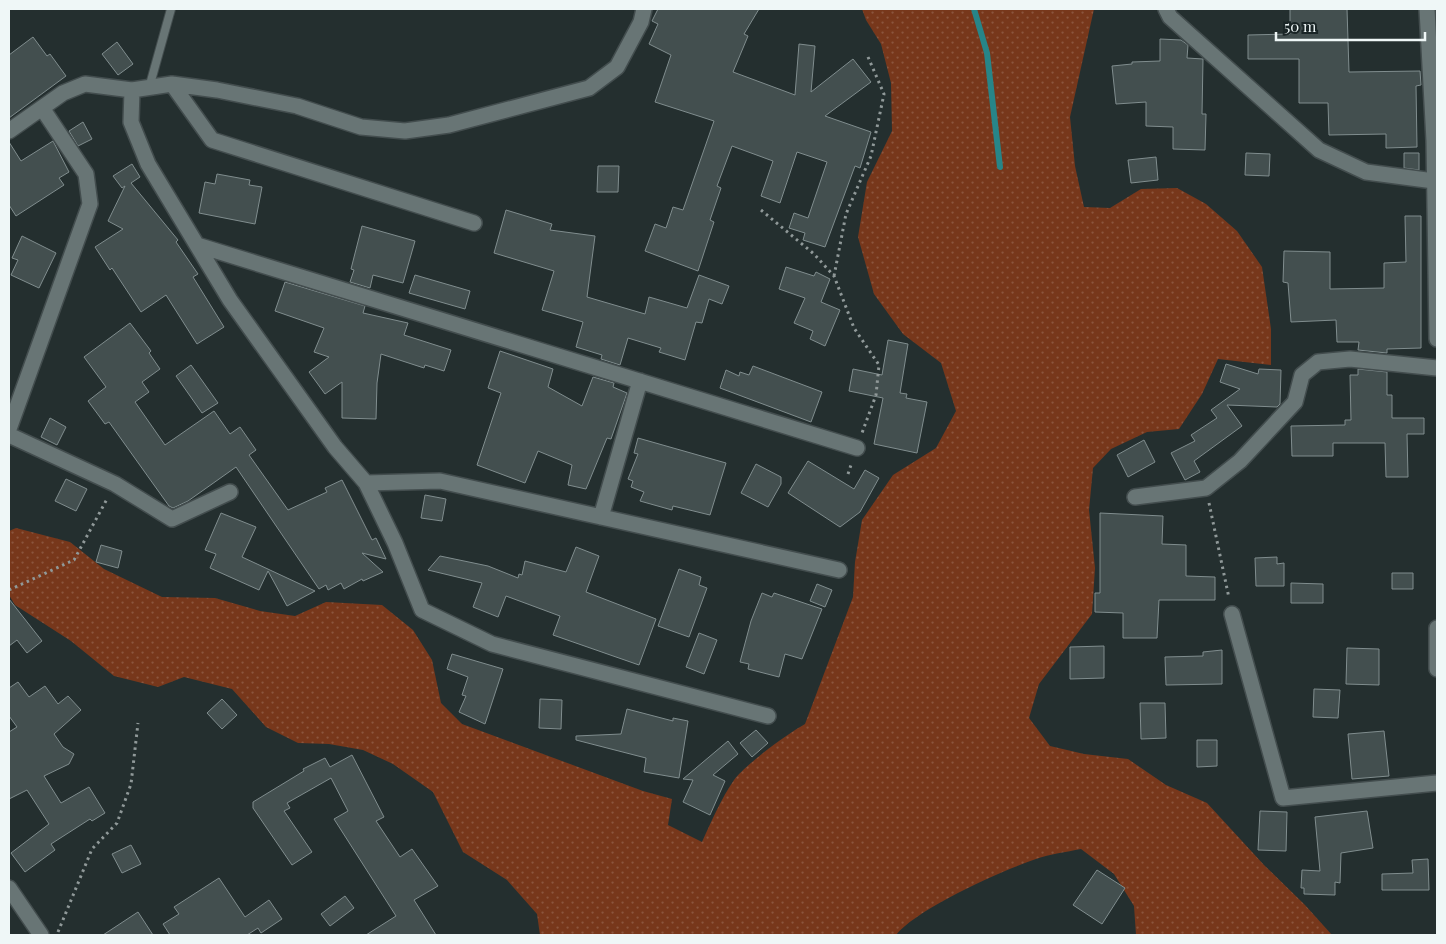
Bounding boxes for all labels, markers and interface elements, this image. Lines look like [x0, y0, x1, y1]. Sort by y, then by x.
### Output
scale bar [1276, 10, 1425, 42]
text: 50 m [1284, 16, 1317, 36]

